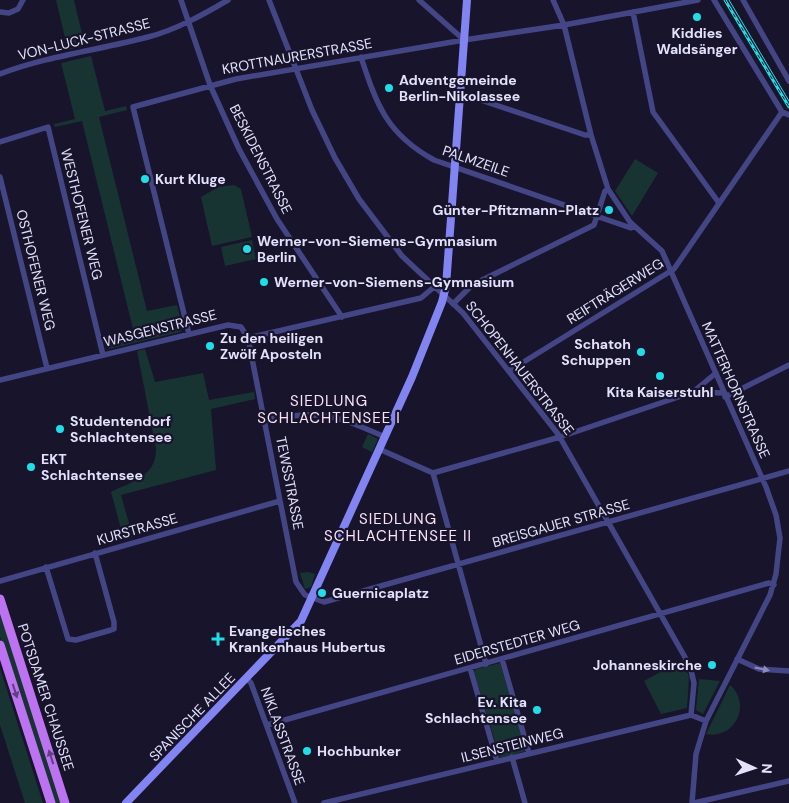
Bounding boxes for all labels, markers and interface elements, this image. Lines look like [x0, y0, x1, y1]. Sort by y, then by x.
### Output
marker: Kiddies Waldsänger [691, 11, 703, 23]
street label: VON-LUCK-STRASSE [16, 14, 152, 64]
place label: Kiddies Waldsänger [656, 24, 738, 58]
street label: KROTTNAURERSTRASSE [220, 34, 374, 78]
place label: Adventgemeinde Berlin-Nikolassee [399, 71, 520, 105]
marker: Adventgemeinde Berlin-Nikolassee [383, 82, 395, 94]
street label: BESKIDENSTRASSE [226, 101, 296, 217]
street label: PALMZEILE [440, 141, 512, 181]
street label: WESTHOFENER WEG [57, 146, 107, 282]
place label: Kurt Kluge [155, 170, 226, 188]
marker: Kurt Kluge [139, 173, 151, 185]
place label: Günter-Pfitzmann-Platz [433, 201, 599, 219]
marker: Günter-Pfitzmann-Platz [603, 204, 615, 216]
street label: OSTHOFENER WEG [12, 208, 60, 332]
place label: Werner-von-Siemens-Gymnasium Berlin [257, 232, 497, 266]
marker: Werner-von-Siemens-Gymnasium Berlin [241, 243, 253, 255]
street label: REIFTRÄGERWEG [563, 254, 667, 328]
place label: Werner-von-Siemens-Gymnasium [274, 273, 514, 291]
marker: Werner-von-Siemens-Gymnasium [258, 276, 270, 288]
street label: SCHOPENHAUERSTRASSE [462, 297, 578, 439]
street label: WASGENSTRASSE [102, 305, 218, 351]
street label: MATTERHORNSTRASSE [698, 319, 774, 461]
place label: Zu den heiligen Zwölf Aposteln [220, 329, 323, 363]
place label: Schatoh Schuppen [561, 335, 631, 369]
marker: Zu den heiligen Zwölf Aposteln [204, 340, 216, 352]
marker: Schatoh Schuppen [635, 346, 647, 358]
marker: Kita Kaiserstuhl [654, 370, 666, 382]
place label: Kita Kaiserstuhl [606, 383, 714, 401]
district label: SIEDLUNG SCHLACHTENSEE I [257, 391, 401, 428]
place label: Studentendorf Schlachtensee [70, 412, 172, 446]
marker: Studentendorf Schlachtensee [54, 423, 66, 435]
street label: TEWSSTRASSE [272, 435, 308, 531]
place label: EKT Schlachtensee [41, 450, 143, 484]
marker: EKT Schlachtensee [25, 461, 37, 473]
street label: BREISGAUER STRASSE [490, 495, 632, 551]
street label: KURSTRASSE [95, 509, 180, 549]
district label: SIEDLUNG SCHLACHTENSEE II [324, 509, 472, 546]
place label: Guernicaplatz [332, 584, 429, 602]
marker: Guernicaplatz [316, 587, 328, 599]
street label: EIDERSTEDTER WEG [452, 615, 582, 669]
street label: POTSDAMER CHAUSSEE [14, 621, 78, 773]
place label: Evangelisches Krankenhaus Hubertus [229, 622, 386, 656]
marker: Evangelisches Krankenhaus Hubertus [211, 632, 225, 646]
place label: Johanneskirche [593, 656, 702, 674]
marker: Johanneskirche [706, 659, 718, 671]
one-way arrow [755, 665, 770, 673]
street label: SPANISCHE ALLEE [145, 669, 239, 765]
one-way arrow [12, 684, 19, 699]
street label: NIKLASSTRASSE [257, 684, 309, 788]
place label: Ev. Kita Schlachtensee [425, 693, 527, 727]
marker: Ev. Kita Schlachtensee [531, 704, 543, 716]
street label: ILSENSTEINWEG [459, 724, 565, 766]
place label: Hochbunker [317, 742, 401, 760]
north arrow [729, 743, 779, 793]
marker: Hochbunker [301, 745, 313, 757]
one-way arrow [46, 749, 54, 764]
text: N [758, 763, 776, 774]

